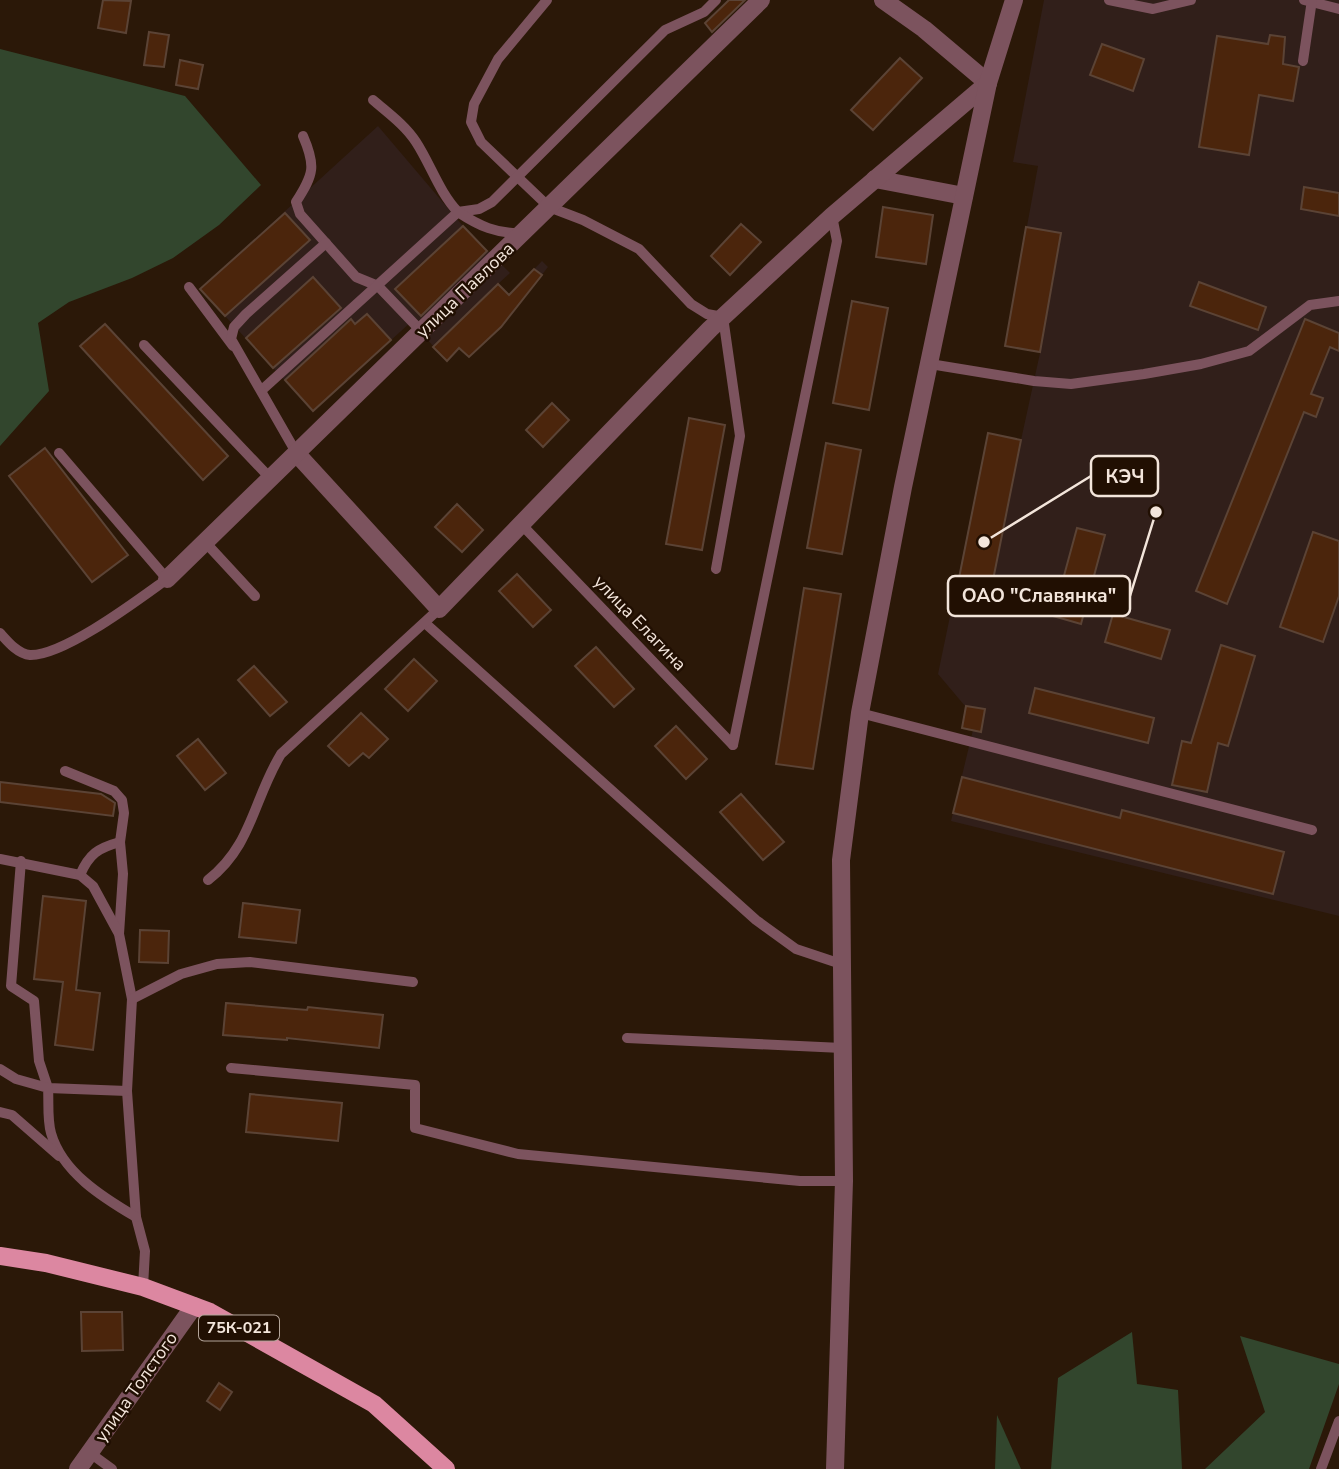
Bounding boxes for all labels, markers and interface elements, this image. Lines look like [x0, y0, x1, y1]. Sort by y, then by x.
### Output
street label: улица Павлова [411, 237, 519, 343]
callout: КЭЧ [1091, 456, 1158, 496]
text: КЭЧ [1105, 464, 1145, 490]
street label: улица Елагина [588, 570, 692, 676]
callout: ОАО "Славянка" [948, 576, 1130, 616]
text: ОАО "Славянка" [962, 583, 1116, 609]
road number: 75К-021 [199, 1316, 279, 1340]
street label: улица Толстого [89, 1327, 183, 1447]

